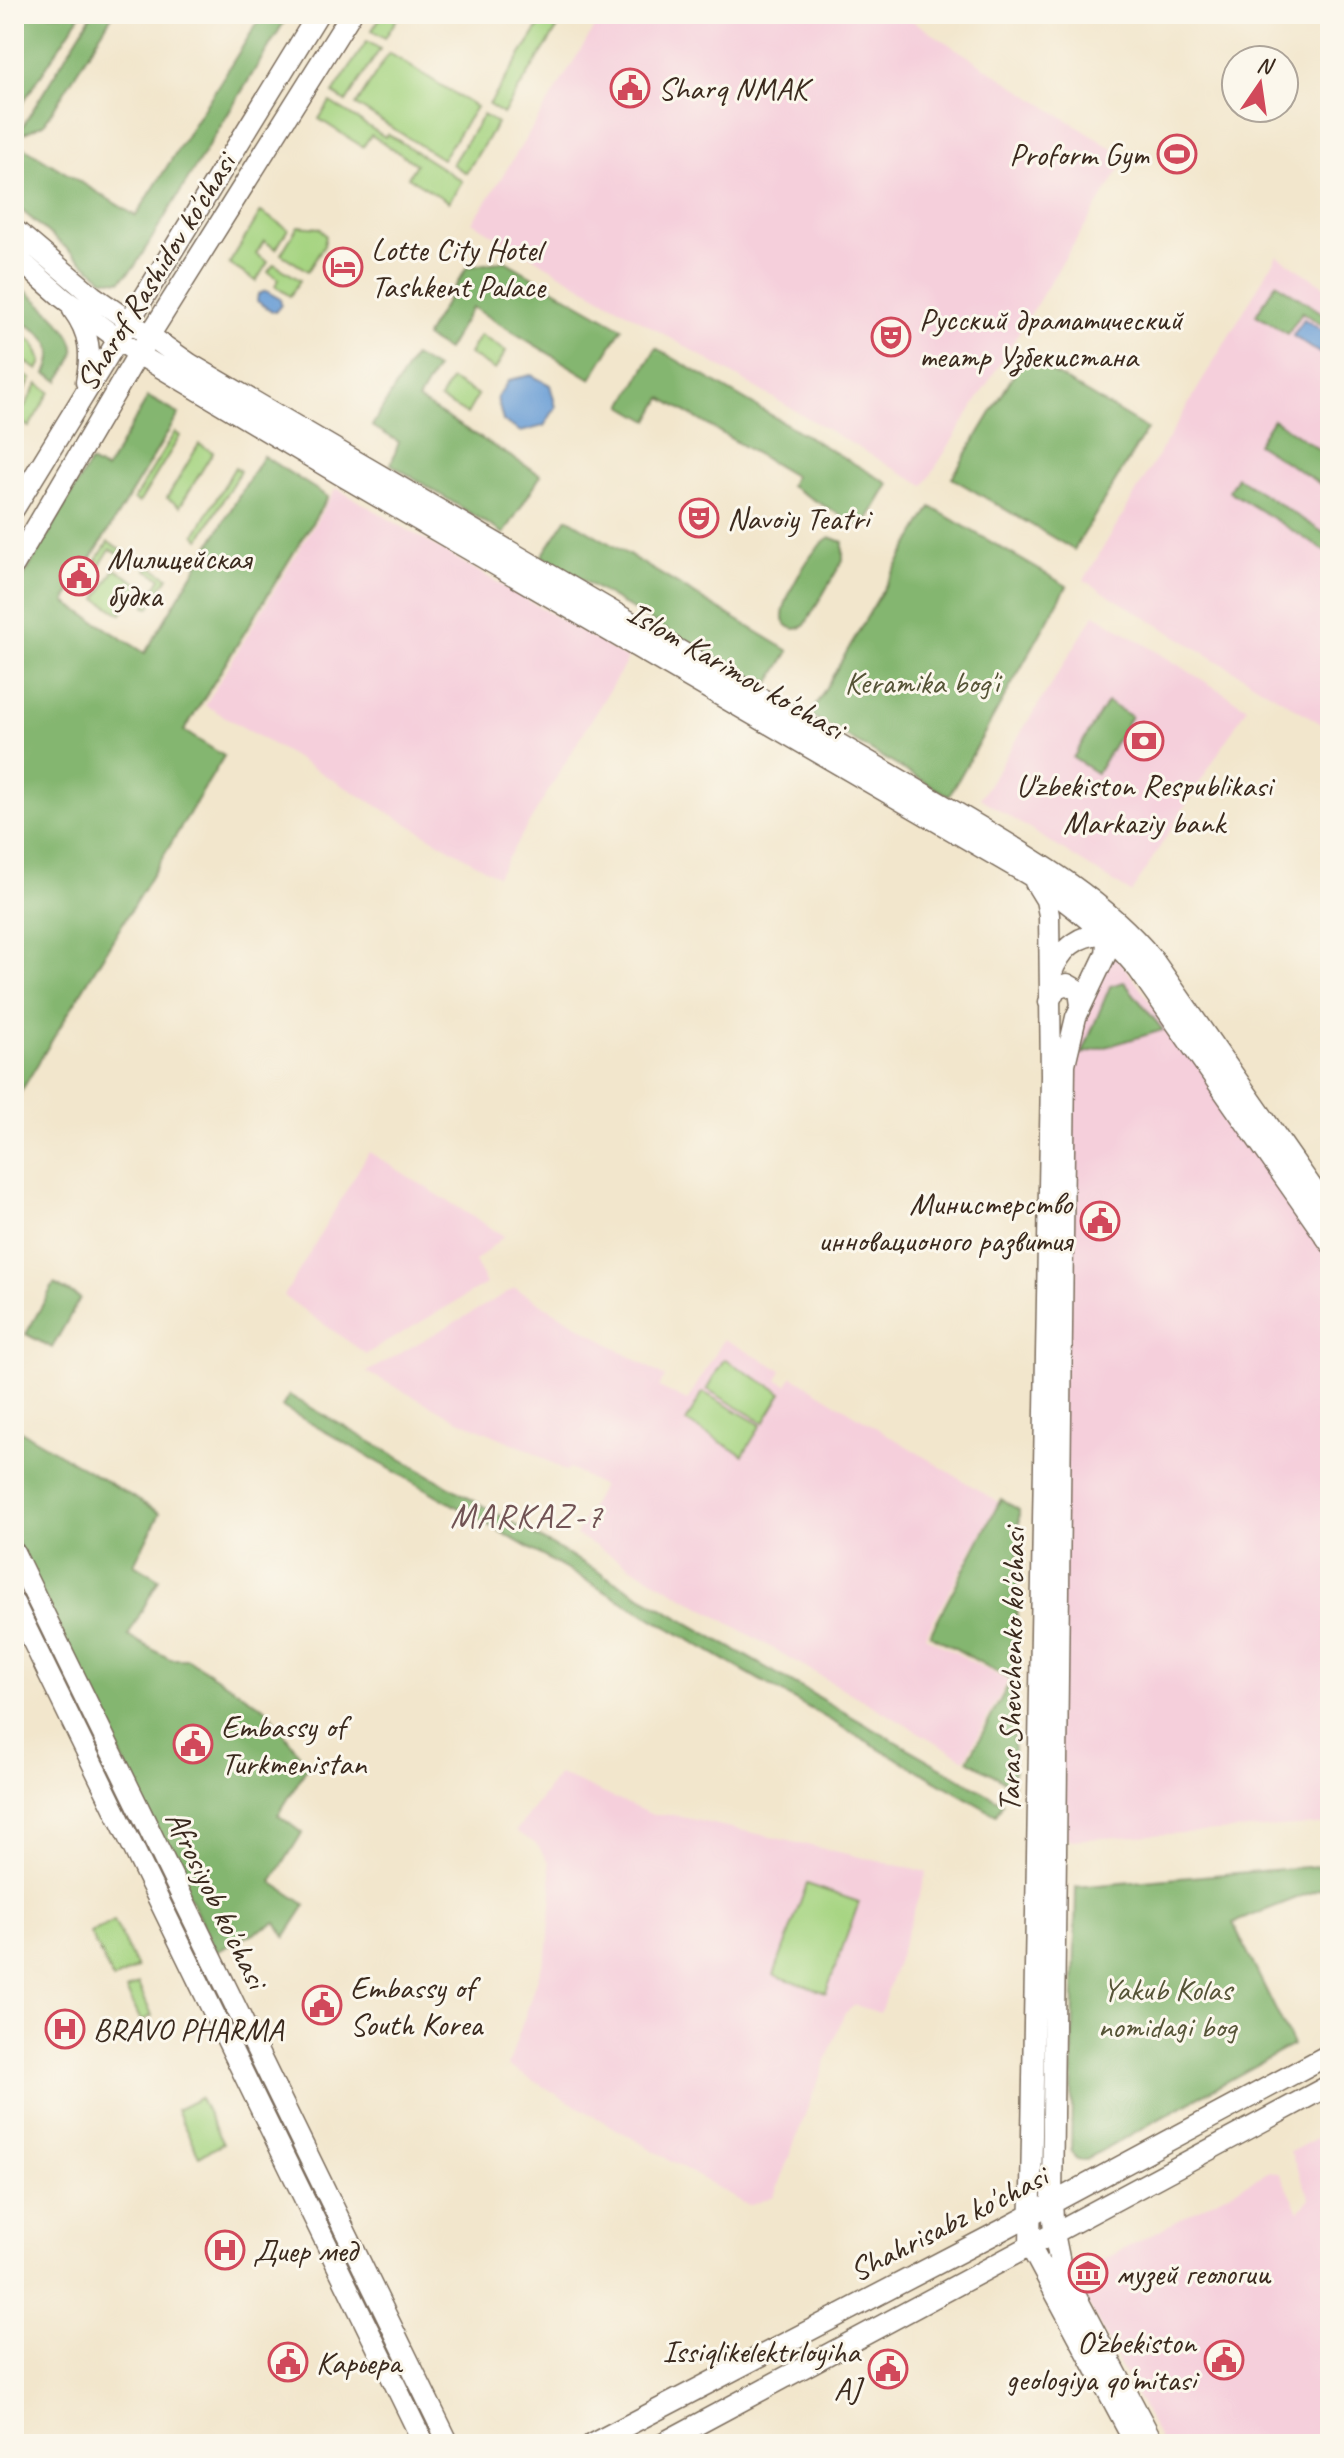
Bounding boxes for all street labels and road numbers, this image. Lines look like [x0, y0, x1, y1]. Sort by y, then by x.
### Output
street label: Sharof Rashidov ko'chasi [66, 143, 247, 398]
street label: Islom Karimov ko'chasi [620, 592, 855, 751]
street label: Taras Shevchenko ko'chasi [989, 1523, 1035, 1813]
street label: Afrosiyob ko'chasi [156, 1804, 279, 1998]
street label: Shahrisabz ko'chasi [842, 2154, 1058, 2291]

